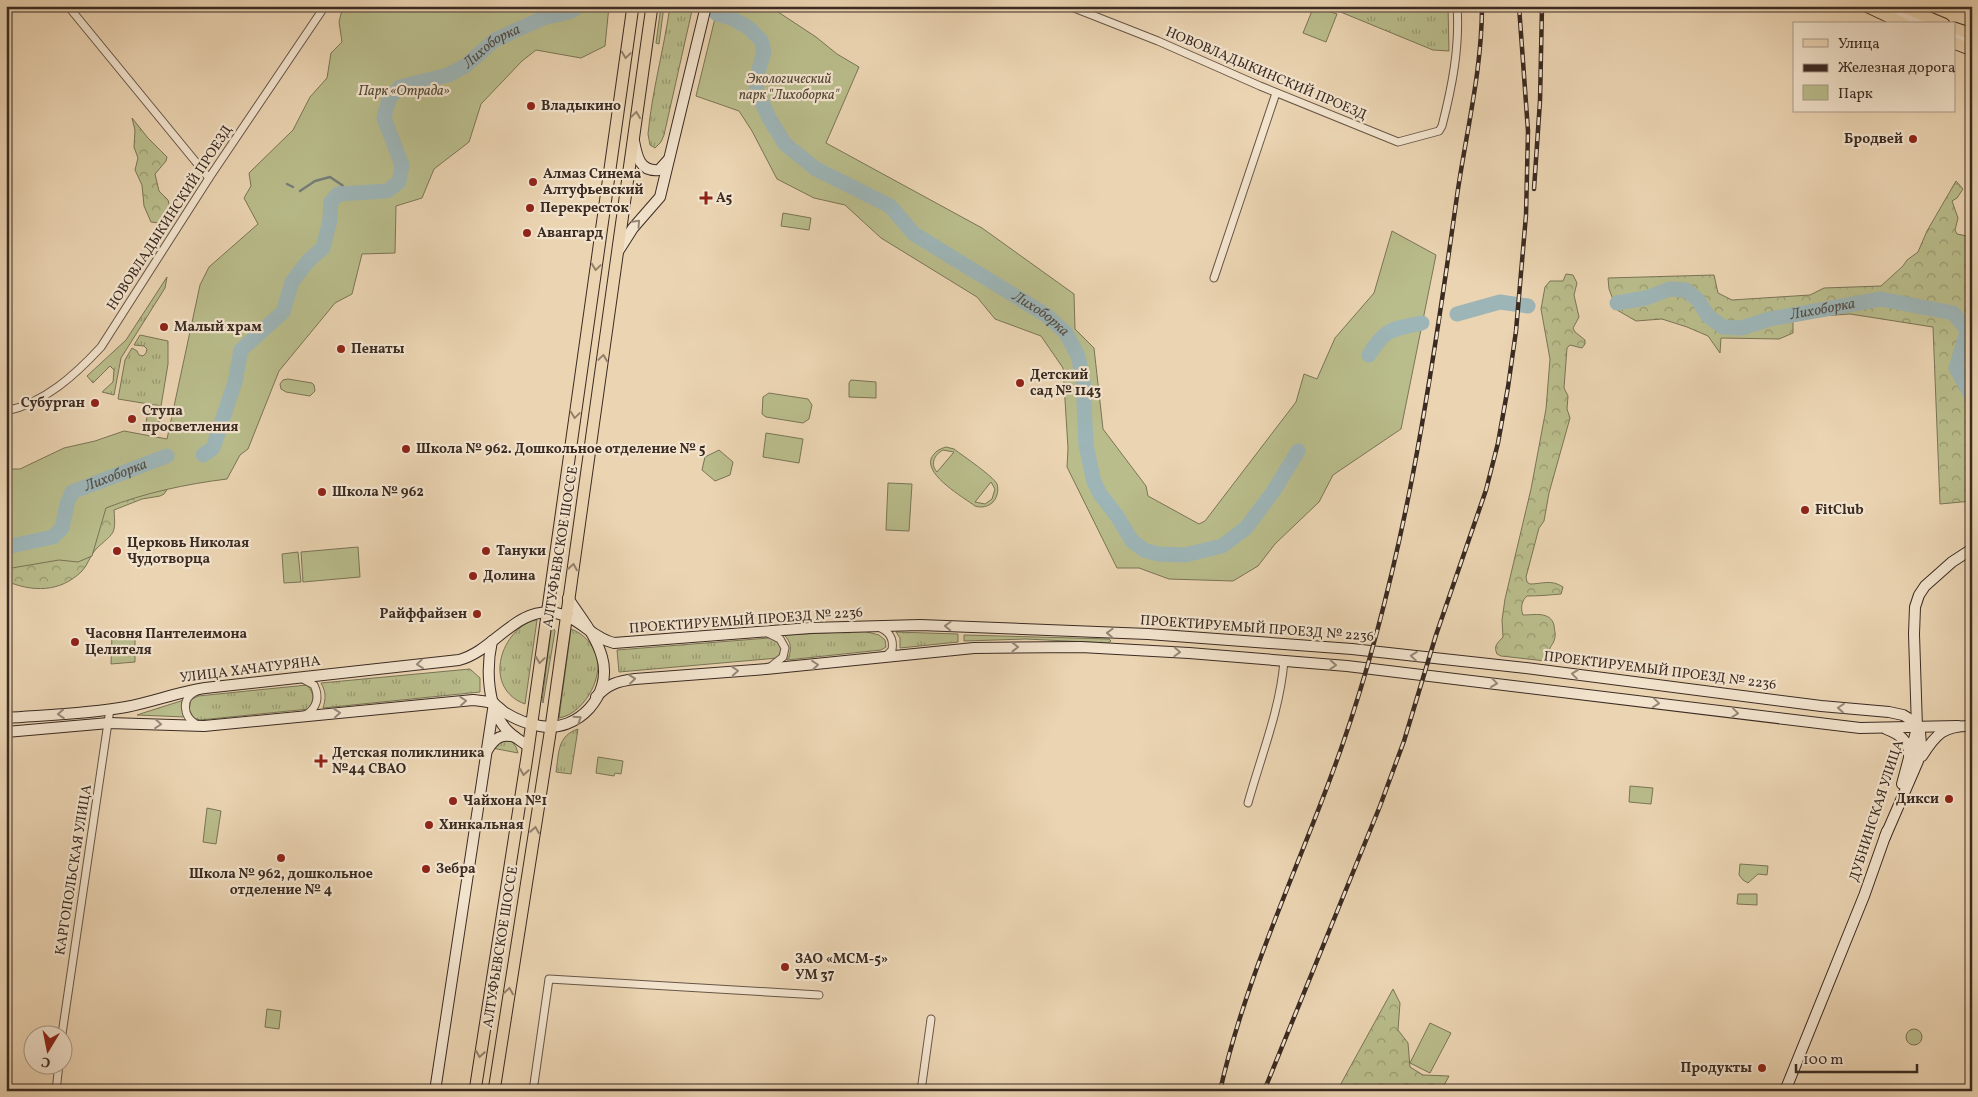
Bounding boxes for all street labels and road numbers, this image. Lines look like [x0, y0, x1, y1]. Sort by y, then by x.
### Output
street label: НОВОВЛАДЫКИНСКИЙ ПРОЕЗД [1162, 22, 1370, 125]
street label: НОВОВЛАДЫКИНСКИЙ ПРОЕЗД [102, 121, 237, 314]
street label: АЛТУФЬЕВСКОЕ ШОССЕ [539, 465, 583, 629]
street label: ПРОЕКТИРУЕМЫЙ ПРОЕЗД № 2236 [628, 602, 864, 639]
street label: ПРОЕКТИРУЕМЫЙ ПРОЕЗД № 2236 [1139, 610, 1375, 647]
street label: ПРОЕКТИРУЕМЫЙ ПРОЕЗД № 2236 [1543, 646, 1778, 695]
street label: УЛИЦА ХАЧАТУРЯНА [179, 652, 322, 688]
street label: ДУБНИНСКАЯ УЛИЦА [1845, 737, 1909, 884]
street label: КАРГОПОЛЬСКАЯ УЛИЦА [51, 783, 97, 957]
street label: АЛТУФЬЕВСКОЕ ШОССЕ [479, 865, 523, 1029]

